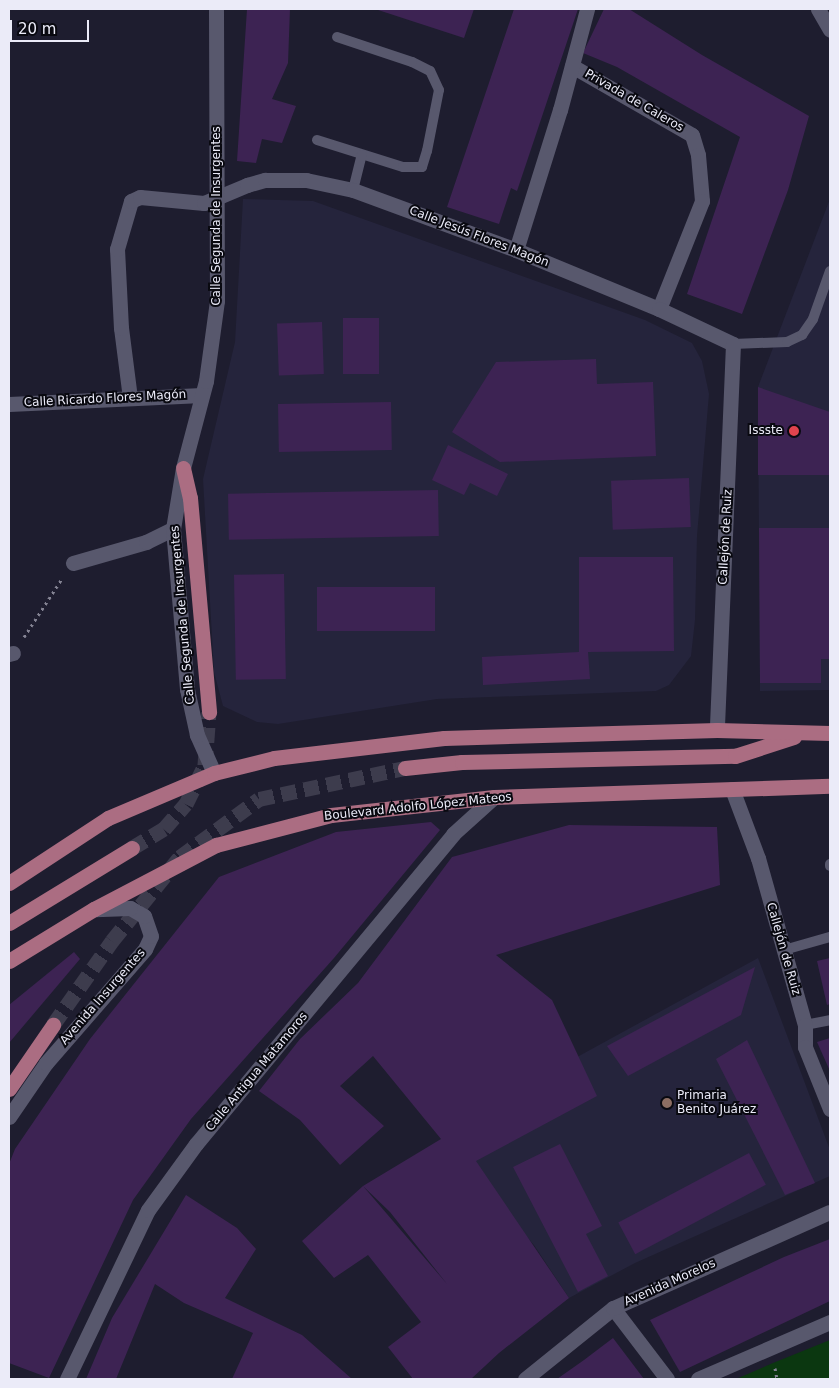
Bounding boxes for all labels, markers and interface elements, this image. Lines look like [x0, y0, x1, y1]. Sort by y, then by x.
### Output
scale bar [12, 10, 91, 42]
text: 20 m [18, 20, 56, 38]
street label: Privada de Caleros [582, 67, 686, 135]
street label: Calle Segunda de Insurgentes [210, 126, 224, 306]
street label: Calle Jesús Flores Magón [407, 204, 551, 270]
street label: Calle Ricardo Flores Magón [23, 388, 187, 410]
place label: Issste [749, 424, 783, 438]
marker: Issste [787, 424, 801, 438]
street label: Callejón de Ruiz [716, 489, 736, 585]
street label: Calle Segunda de Insurgentes [168, 525, 198, 705]
street label: Boulevard Adolfo López Mateos [324, 790, 512, 824]
street label: Callejón de Ruiz [763, 901, 803, 997]
street label: Avenida Insurgentes [57, 946, 149, 1048]
street label: Calle Antigua Matamoros [203, 1010, 311, 1134]
place label: Primaria Benito Juárez [677, 1089, 756, 1117]
marker: Primaria Benito Juárez [661, 1097, 673, 1109]
street label: Avenida Morelos [622, 1256, 718, 1310]

